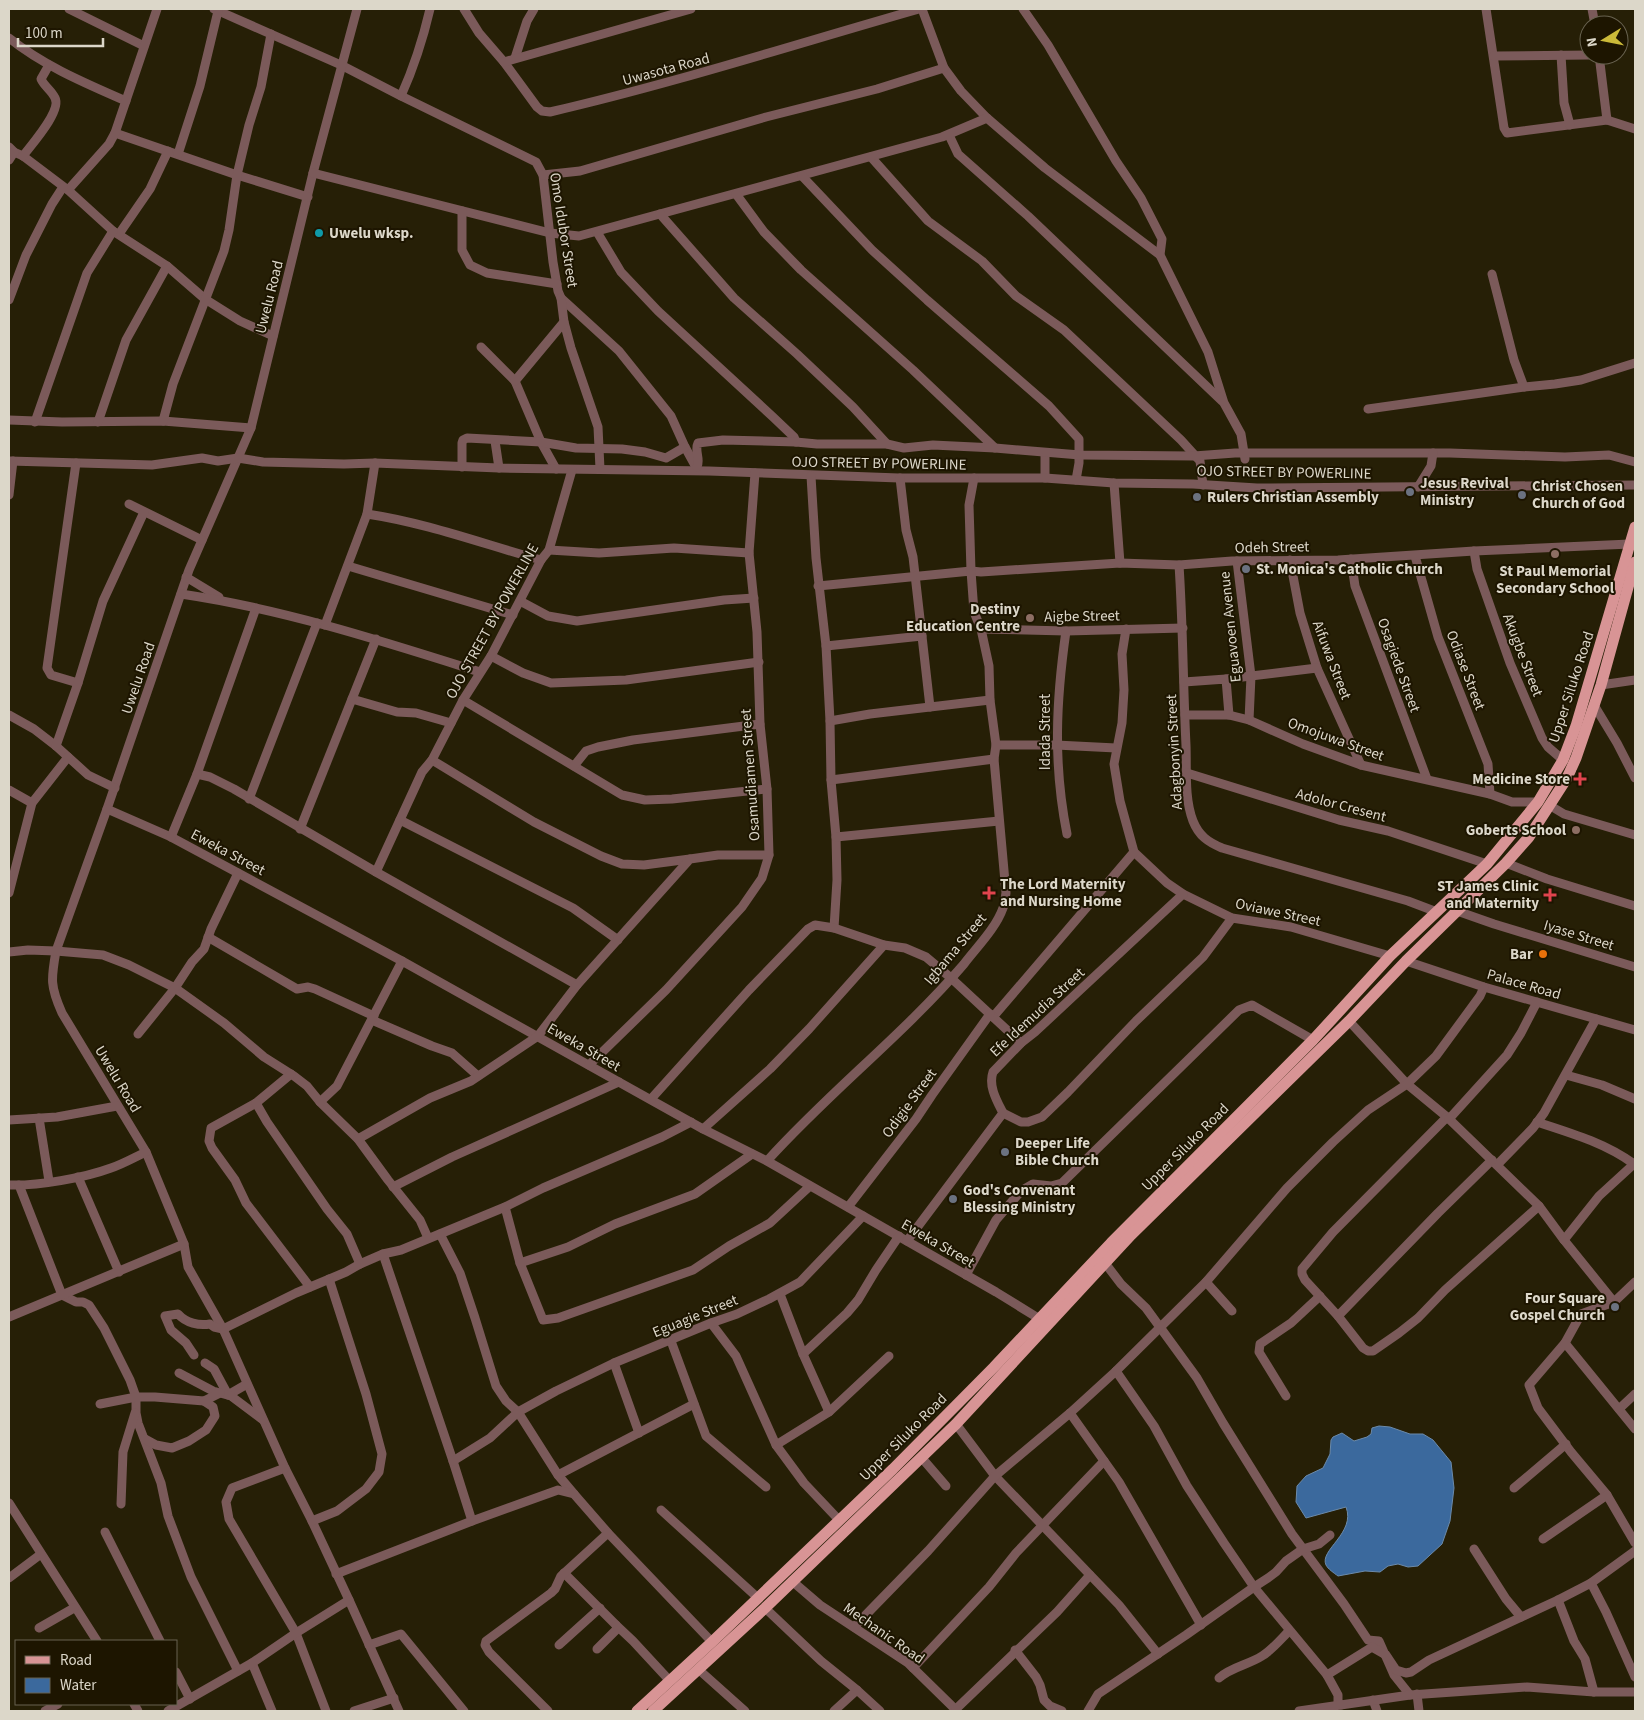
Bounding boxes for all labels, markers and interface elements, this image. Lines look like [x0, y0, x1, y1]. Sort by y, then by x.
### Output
scale bar [18, 15, 102, 47]
north arrow [1579, 15, 1629, 65]
text: 100 m [25, 23, 63, 44]
text: N [1582, 36, 1603, 48]
street label: Uwasota Road [620, 48, 712, 91]
street label: Omo Idubor Street [544, 171, 583, 289]
place label: Uwelu wksp. [329, 223, 414, 244]
marker: Uwelu wksp. [313, 227, 325, 239]
street label: Uwelu Road [250, 258, 289, 336]
street label: OJO STREET BY POWERLINE [791, 451, 967, 476]
street label: OJO STREET BY POWERLINE [1196, 460, 1372, 485]
place label: Jesus Revival Ministry [1420, 473, 1509, 511]
place label: Christ Chosen Church of God [1532, 476, 1625, 514]
marker: Jesus Revival Ministry [1404, 486, 1416, 498]
place label: Rulers Christian Assembly [1207, 487, 1379, 508]
marker: Christ Chosen Church of God [1516, 489, 1528, 501]
marker: Rulers Christian Assembly [1191, 491, 1203, 503]
street label: Odeh Street [1235, 536, 1309, 559]
street label: OJO STREET BY POWERLINE [441, 540, 544, 703]
marker: St Paul Memorial Secondary School [1549, 548, 1561, 560]
place label: St. Monica's Catholic Church [1256, 559, 1443, 580]
place label: St Paul Memorial Secondary School [1496, 561, 1615, 599]
marker: St. Monica's Catholic Church [1240, 563, 1252, 575]
street label: Eguavoen Avenue [1214, 571, 1247, 683]
place label: Destiny Education Centre [906, 599, 1020, 637]
street label: Aigbe Street [1044, 605, 1120, 628]
street label: Akugbe Street [1497, 611, 1548, 700]
marker: Destiny Education Centre [1024, 612, 1036, 624]
street label: Osagiede Street [1372, 615, 1425, 715]
street label: Aifuwa Street [1307, 618, 1356, 703]
street label: Odiase Street [1441, 627, 1490, 713]
street label: Upper Siluko Road [1544, 629, 1599, 746]
street label: Uwelu Road [116, 639, 161, 717]
street label: Idada Street [1035, 694, 1056, 770]
street label: Adagbonyin Street [1161, 694, 1188, 810]
street label: Osamudiamen Street [735, 708, 766, 842]
street label: Omojuwa Street [1285, 712, 1387, 767]
place label: Medicine Store [1472, 769, 1570, 790]
marker: Medicine Store [1574, 773, 1586, 785]
street label: Adolor Cresent [1293, 783, 1388, 828]
place label: Goberts School [1466, 820, 1567, 841]
street label: Eweka Street [187, 824, 269, 881]
marker: Goberts School [1570, 824, 1582, 836]
place label: The Lord Maternity and Nursing Home [1000, 874, 1126, 912]
place label: ST James Clinic and Maternity [1437, 876, 1539, 914]
marker: The Lord Maternity and Nursing Home [982, 886, 996, 900]
marker: ST James Clinic and Maternity [1543, 888, 1557, 902]
street label: Oviawe Street [1233, 893, 1323, 932]
street label: Igbama Street [919, 909, 992, 990]
street label: Iyase Street [1541, 915, 1617, 956]
place label: Bar [1510, 944, 1533, 965]
marker: Bar [1537, 948, 1549, 960]
street label: Efe Idemudia Street [985, 963, 1089, 1062]
street label: Palace Road [1484, 964, 1563, 1005]
street label: Eweka Street [543, 1018, 624, 1077]
street label: Uwelu Road [89, 1042, 146, 1117]
street label: Odigie Street [877, 1064, 942, 1142]
street label: Upper Siluko Road [1137, 1099, 1234, 1196]
place label: Deeper Life Bible Church [1015, 1133, 1099, 1171]
marker: Deeper Life Bible Church [999, 1146, 1011, 1158]
place label: God's Convenant Blessing Ministry [963, 1180, 1076, 1218]
marker: God's Convenant Blessing Ministry [947, 1193, 959, 1205]
street label: Eweka Street [897, 1214, 978, 1273]
place label: Four Square Gospel Church [1510, 1288, 1605, 1326]
street label: Eguagie Street [649, 1290, 741, 1343]
marker: Four Square Gospel Church [1609, 1301, 1621, 1313]
street label: Upper Siluko Road [855, 1389, 952, 1486]
street label: Mechanic Road [839, 1598, 929, 1669]
legend [15, 1640, 178, 1705]
text: Road [60, 1650, 92, 1671]
text: Water [60, 1675, 97, 1696]

